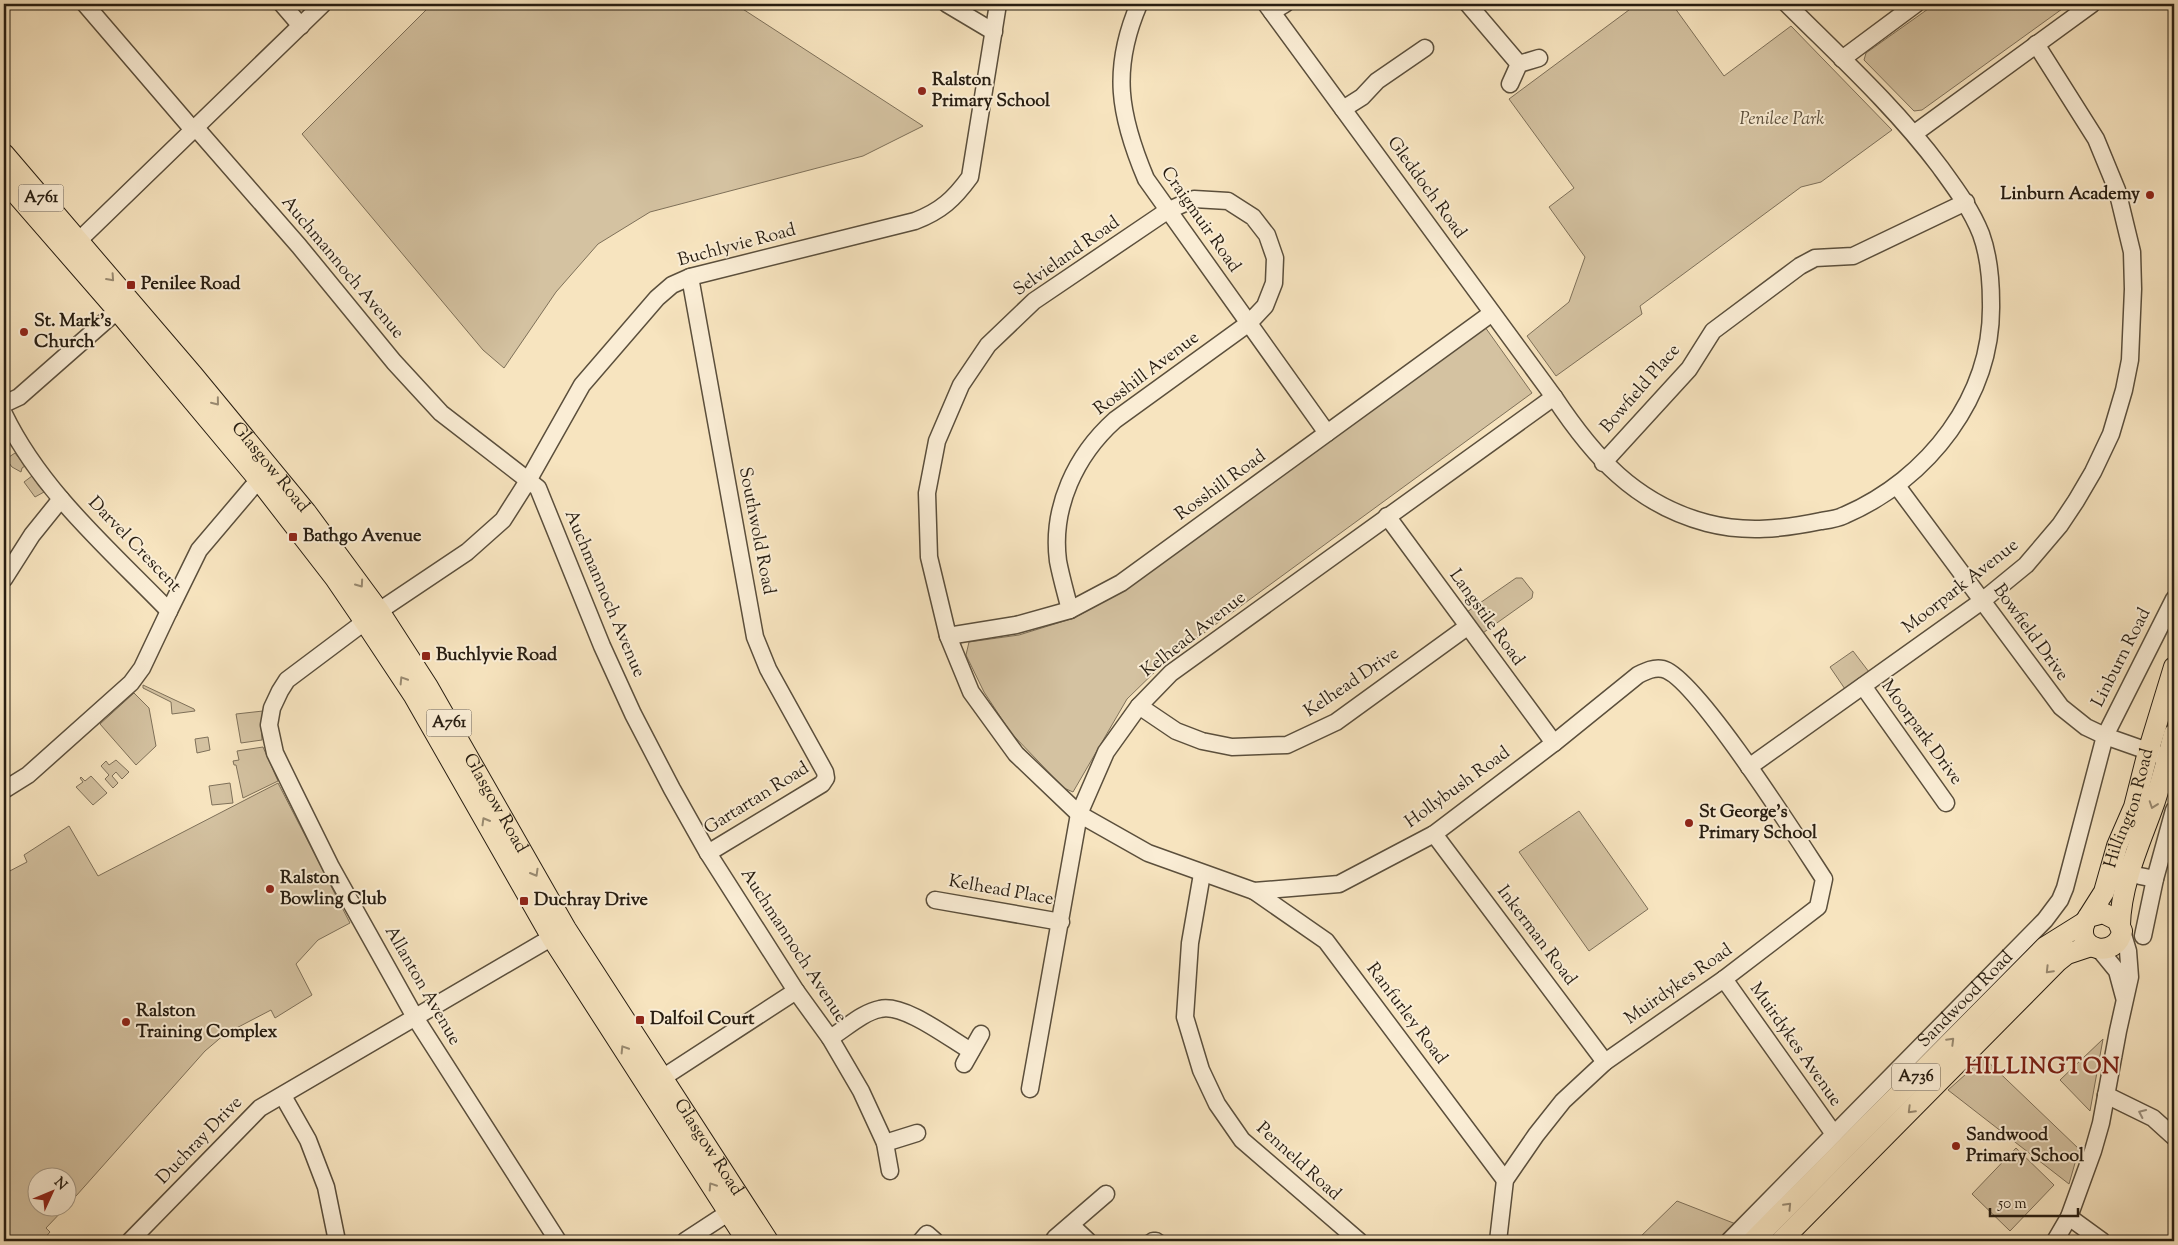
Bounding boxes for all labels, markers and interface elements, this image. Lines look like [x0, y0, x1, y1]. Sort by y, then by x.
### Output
place label: Ralston Primary School [932, 68, 1051, 115]
marker: Ralston Primary School [916, 85, 928, 97]
park label: Penilee Park [1740, 107, 1824, 133]
street label: Gleddoch Road [1380, 132, 1472, 244]
street label: Craigmuir Road [1154, 162, 1246, 278]
place label: Linburn Academy [2001, 182, 2140, 208]
road number: A761 [18, 184, 64, 212]
marker: Linburn Academy [2144, 189, 2156, 201]
street label: Auchmannoch Avenue [274, 191, 410, 345]
street label: Selvieland Road [1008, 211, 1126, 303]
street label: Buchlyvie Road [675, 218, 799, 274]
place label: Penilee Road [141, 272, 241, 298]
one-way arrow [105, 273, 114, 282]
marker: Penilee Road [125, 279, 137, 291]
place label: St. Mark's Church [34, 309, 111, 356]
marker: St. Mark's Church [18, 326, 30, 338]
street label: Rosshill Avenue [1089, 326, 1205, 422]
street label: Bowfield Place [1595, 339, 1687, 439]
one-way arrow [210, 396, 218, 405]
street label: Glasgow Road [224, 417, 315, 519]
street label: Rosshill Road [1170, 444, 1272, 528]
street label: Southwold Road [731, 465, 781, 597]
street label: Darvel Crescent [81, 491, 187, 599]
street label: Auchmannoch Avenue [557, 506, 651, 682]
place label: Bathgo Avenue [303, 524, 422, 550]
marker: Bathgo Avenue [287, 531, 299, 543]
street label: Moorpark Avenue [1897, 533, 2025, 641]
street label: Langstile Road [1442, 564, 1530, 672]
one-way arrow [354, 578, 363, 588]
street label: Bowfield Drive [1986, 579, 2074, 687]
street label: Kelhead Avenue [1136, 586, 1252, 684]
street label: Linburn Road [2086, 604, 2158, 712]
street label: Kelhead Drive [1299, 642, 1405, 724]
place label: Buchlyvie Road [436, 643, 558, 669]
marker: Buchlyvie Road [420, 650, 432, 662]
street label: Moorpark Drive [1874, 675, 1968, 791]
one-way arrow [400, 676, 410, 685]
road number: A761 [426, 710, 472, 736]
street label: Hollybush Road [1400, 741, 1516, 835]
street label: Hillington Road [2098, 746, 2161, 871]
street label: Glasgow Road [456, 749, 533, 858]
street label: Gartartan Road [699, 756, 815, 842]
place label: St George's Primary School [1699, 800, 1818, 847]
one-way arrow [2149, 800, 2159, 808]
one-way arrow [481, 817, 491, 826]
marker: St George's Primary School [1683, 817, 1695, 829]
street label: Auchmannoch Avenue [733, 864, 853, 1028]
place label: Ralston Bowling Club [280, 866, 387, 913]
one-way arrow [528, 868, 538, 877]
street label: Kelhead Place [946, 869, 1056, 913]
street label: Inkerman Road [1490, 881, 1582, 991]
marker: Ralston Bowling Club [264, 883, 276, 895]
place label: Duchray Drive [534, 888, 649, 914]
marker: Duchray Drive [518, 895, 530, 907]
street label: Allanton Avenue [377, 921, 467, 1051]
street label: Muirdykes Road [1620, 938, 1738, 1032]
street label: Sandwood Road [1912, 946, 2020, 1054]
street label: Ranfurley Road [1359, 958, 1453, 1070]
one-way arrow [2046, 964, 2055, 973]
street label: Muirdykes Avenue [1742, 978, 1848, 1112]
place label: Ralston Training Complex [136, 999, 278, 1046]
place label: Dalfoil Court [650, 1007, 755, 1033]
marker: Dalfoil Court [634, 1014, 646, 1026]
marker: Ralston Training Complex [120, 1016, 132, 1028]
one-way arrow [1945, 1038, 1954, 1047]
one-way arrow [621, 1045, 630, 1054]
district label: HILLINGTON [1965, 1052, 2121, 1084]
road number: A736 [1892, 1064, 1940, 1090]
street label: Duchray Drive [151, 1091, 249, 1191]
street label: Glasgow Road [667, 1094, 749, 1201]
one-way arrow [1907, 1105, 1916, 1114]
one-way arrow [2138, 1108, 2147, 1119]
street label: Penneld Road [1250, 1117, 1346, 1207]
place label: Sandwood Primary School [1966, 1123, 2085, 1170]
marker: Sandwood Primary School [1950, 1140, 1962, 1152]
north arrow [28, 1168, 78, 1218]
text: N [49, 1173, 71, 1195]
one-way arrow [708, 1182, 718, 1191]
scale bar [1990, 1185, 2078, 1217]
text: 50 m [1997, 1194, 2027, 1215]
one-way arrow [1782, 1203, 1791, 1212]

